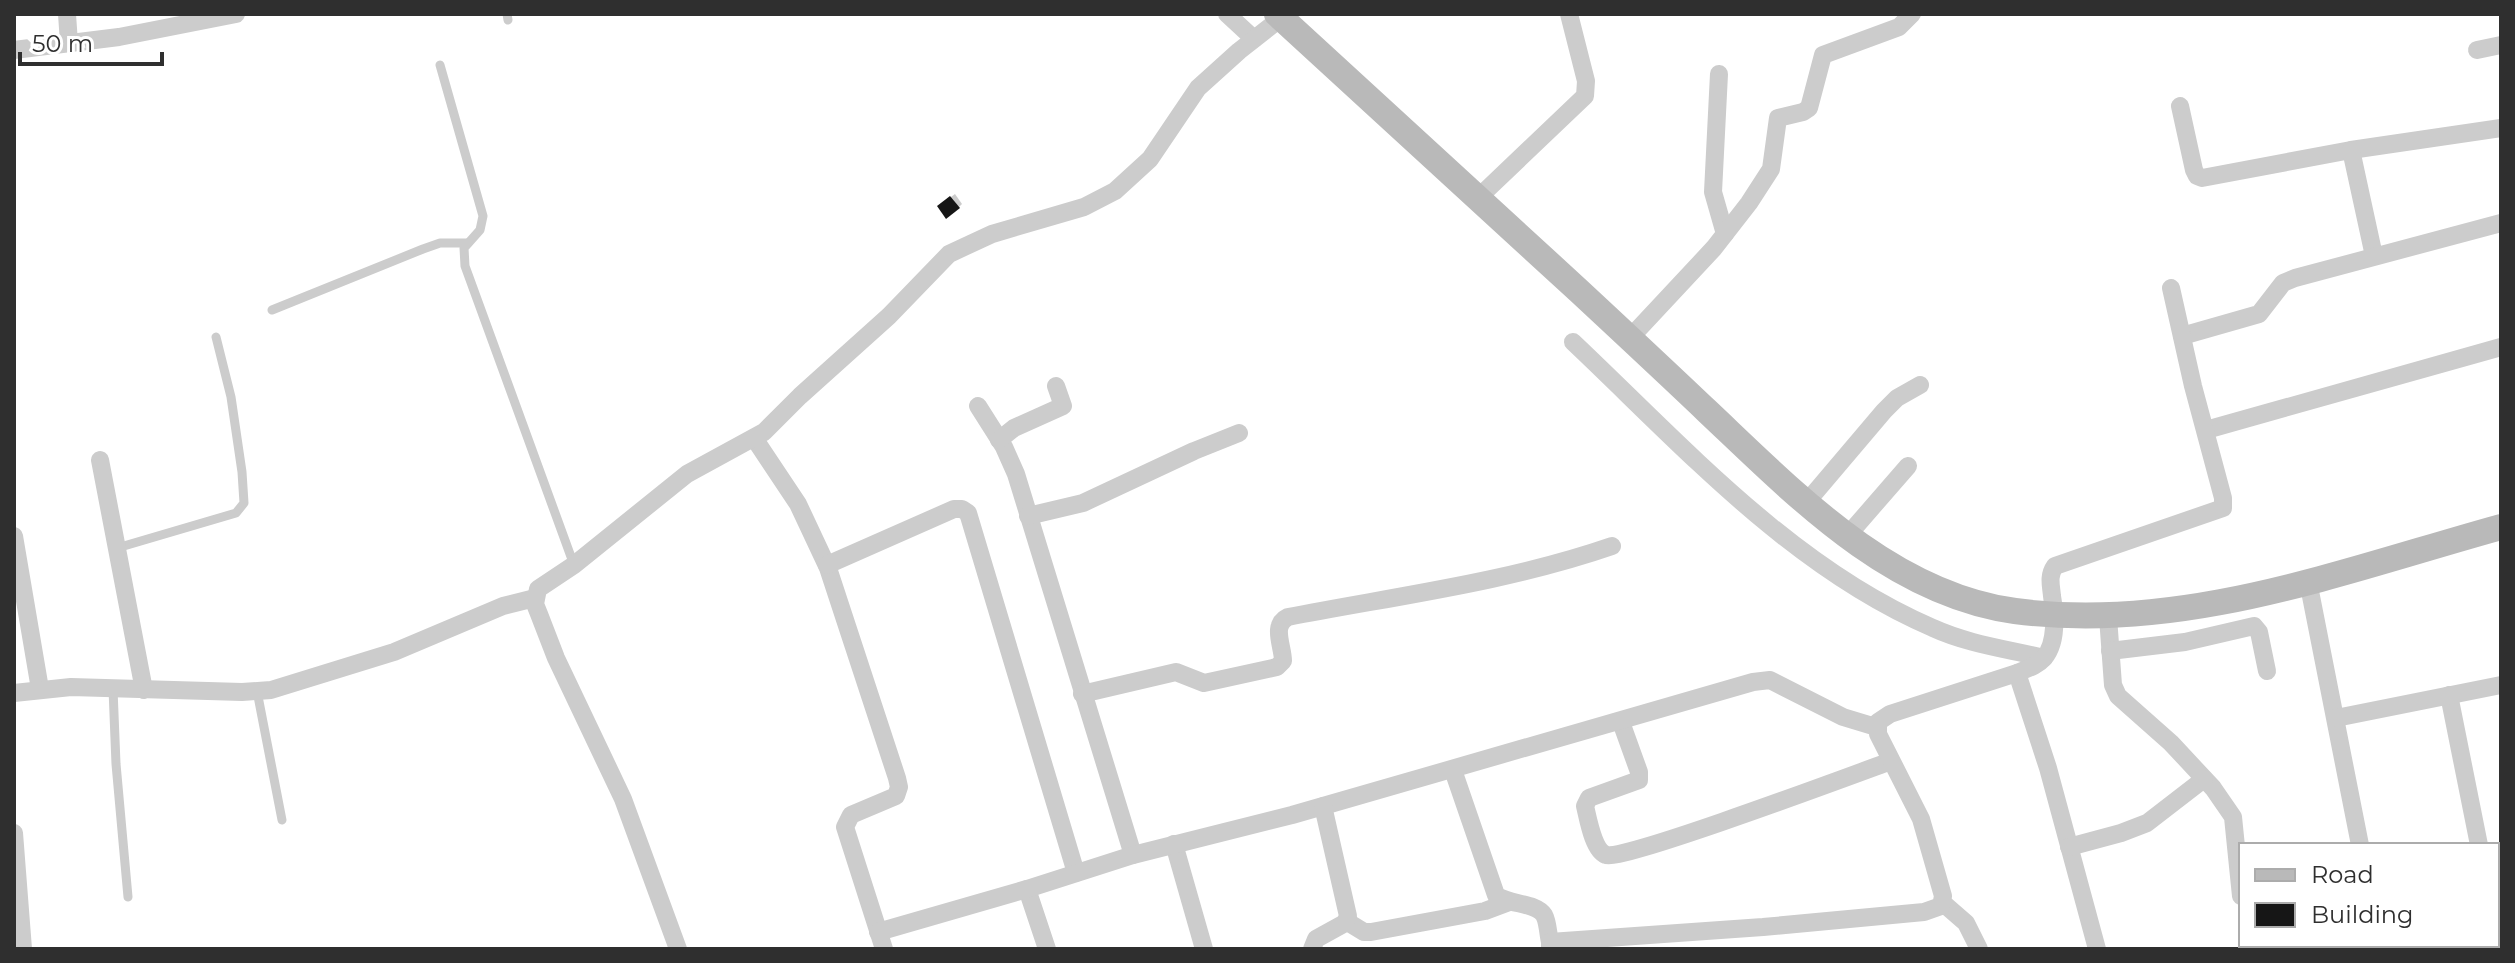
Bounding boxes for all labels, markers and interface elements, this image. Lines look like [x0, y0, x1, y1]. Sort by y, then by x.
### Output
scale bar [20, 16, 162, 66]
text: 50 m [32, 29, 93, 58]
legend [2239, 843, 2499, 947]
text: Road [2311, 860, 2374, 889]
text: Building [2311, 900, 2414, 929]

